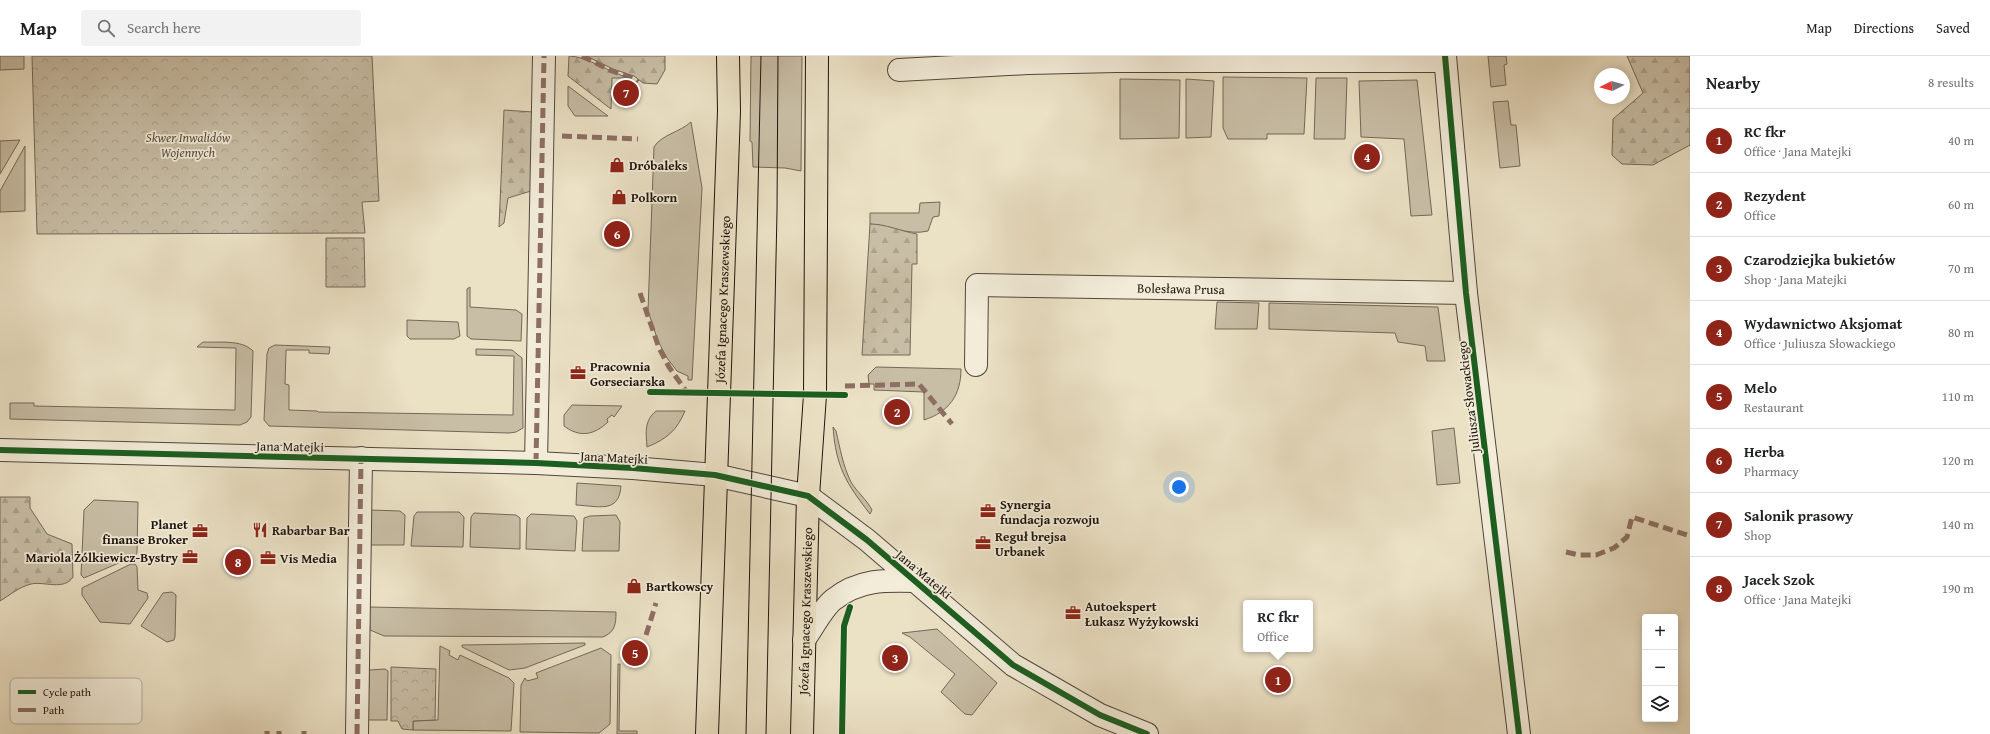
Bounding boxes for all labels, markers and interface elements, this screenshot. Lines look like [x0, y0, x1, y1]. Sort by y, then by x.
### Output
search box [81, 10, 361, 46]
text: Map [20, 14, 57, 42]
icon: search [95, 17, 117, 39]
text: Search here [127, 17, 201, 38]
text: Map [1806, 18, 1832, 38]
text: Directions [1854, 18, 1914, 38]
text: Saved [1936, 18, 1970, 38]
north arrow [1594, 68, 1630, 104]
text: Nearby [1706, 70, 1760, 95]
text: 8 results [1928, 73, 1974, 92]
pin: 7 [613, 78, 639, 108]
text: RC fkr [1744, 121, 1786, 142]
park label: Skwer Inwalidów Wojennych [146, 128, 231, 162]
text: 1 [1716, 131, 1722, 150]
text: 40 m [1948, 131, 1974, 150]
pin: 4 [1354, 142, 1380, 172]
text: Office · Jana Matejki [1744, 142, 1851, 161]
shop icon: Dróbaleks [608, 156, 626, 174]
place label: Dróbaleks [629, 156, 688, 175]
text: Rezydent [1744, 185, 1806, 206]
shop icon: Polkorn [610, 188, 628, 206]
place label: Polkorn [631, 188, 678, 207]
text: 2 [1716, 195, 1722, 214]
text: 60 m [1948, 195, 1974, 214]
text: Office [1744, 206, 1776, 225]
street label: Józefa Ignacego Kraszewskiego [710, 215, 735, 385]
pin: 6 [604, 219, 630, 249]
text: Czarodziejka bukietów [1744, 249, 1896, 270]
text: 3 [1716, 259, 1722, 278]
text: 70 m [1948, 259, 1974, 278]
text: Shop · Jana Matejki [1744, 270, 1847, 289]
street label: Bolesława Prusa [1137, 279, 1226, 299]
text: Wydawnictwo Aksjomat [1744, 313, 1903, 334]
text: 4 [1716, 323, 1722, 342]
text: 80 m [1948, 323, 1974, 342]
text: Office · Juliusza Słowackiego [1744, 334, 1896, 353]
street label: Juliusza Słowackiego [1452, 340, 1485, 456]
place label: Pracownia Gorseciarska [590, 357, 665, 391]
office icon: Pracownia Gorseciarska [569, 364, 587, 382]
text: Melo [1744, 377, 1777, 398]
text: 5 [1716, 387, 1722, 406]
text: 110 m [1942, 387, 1974, 406]
pin: 2 [884, 397, 910, 427]
text: Restaurant [1744, 398, 1804, 417]
street label: Jana Matejki [254, 436, 324, 457]
text: Herba [1744, 441, 1785, 462]
street label: Jana Matejki [578, 446, 649, 469]
text: 6 [1716, 451, 1722, 470]
text: 120 m [1942, 451, 1974, 470]
text: Pharmacy [1744, 462, 1799, 481]
your location [1169, 477, 1189, 497]
place label: Synergia fundacja rozwoju [1000, 495, 1100, 529]
office icon: Synergia fundacja rozwoju [979, 502, 997, 520]
text: Salonik prasowy [1744, 505, 1853, 526]
place label: Planet finanse Broker [102, 515, 188, 549]
text: 7 [1716, 515, 1722, 534]
text: 140 m [1942, 515, 1974, 534]
restaurant icon: Rabarbar Bar [251, 521, 269, 539]
place label: Rabarbar Bar [272, 521, 350, 540]
office icon: Planet finanse Broker [191, 522, 209, 540]
text: Shop [1744, 526, 1771, 545]
street label: Józefa Ignacego Kraszewskiego [794, 527, 817, 697]
place label: Reguł brejsa Urbanek [995, 527, 1067, 561]
office icon: Reguł brejsa Urbanek [974, 534, 992, 552]
street label: Jana Matejki [890, 544, 956, 604]
pin: 8 [225, 547, 251, 577]
place label: Mariola Żólkiewicz-Bystry [26, 548, 178, 567]
office icon: Mariola Żólkiewicz-Bystry [181, 548, 199, 566]
office icon: Vis Media [259, 549, 277, 567]
place label: Vis Media [280, 549, 337, 568]
text: Jacek Szok [1744, 569, 1815, 590]
shop icon: Bartkowscy [625, 577, 643, 595]
place label: Bartkowscy [646, 577, 713, 596]
text: 8 [1716, 579, 1722, 598]
text: 190 m [1942, 579, 1974, 598]
text: Office · Jana Matejki [1744, 590, 1851, 609]
place label: Autoekspert Łukasz Wyżykowski [1085, 597, 1199, 631]
popup [1243, 600, 1313, 652]
office icon: Autoekspert Łukasz Wyżykowski [1064, 604, 1082, 622]
text: RC fkr [1257, 606, 1299, 627]
map controls [1642, 614, 1678, 722]
button: + [1642, 614, 1678, 650]
text: Office [1257, 627, 1289, 646]
pin: 5 [622, 638, 648, 668]
pin: 3 [882, 643, 908, 673]
button: − [1642, 650, 1678, 686]
pin: 1 [1265, 665, 1291, 695]
legend [10, 678, 142, 724]
text: Cycle path [43, 684, 92, 700]
button: layers [1642, 686, 1678, 722]
text: Path [43, 702, 65, 718]

